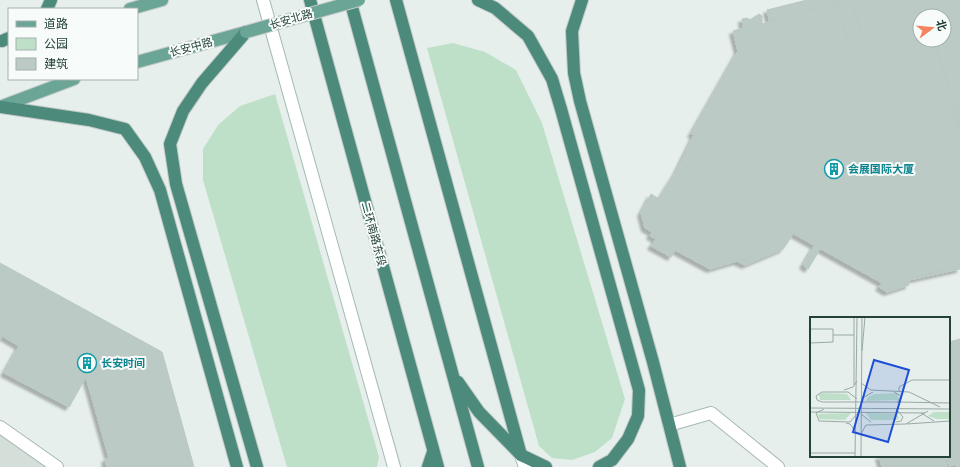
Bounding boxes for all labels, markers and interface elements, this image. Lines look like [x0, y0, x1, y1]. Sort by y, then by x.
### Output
street label: 长安北路 [268, 6, 314, 32]
legend [8, 8, 138, 80]
north arrow [912, 8, 952, 48]
text: 道路 [44, 16, 68, 31]
text: 北 [933, 18, 950, 32]
street label: 长安中路 [168, 35, 214, 59]
text: 公园 [44, 36, 68, 51]
text: 建筑 [44, 56, 68, 71]
building icon: 会展国际大厦 [823, 158, 845, 180]
place label: 会展国际大厦 [848, 162, 914, 176]
street label: 二环南路东段 [359, 200, 389, 268]
inset map [810, 317, 950, 457]
building icon: 长安时间 [76, 352, 98, 374]
place label: 长安时间 [101, 356, 145, 370]

